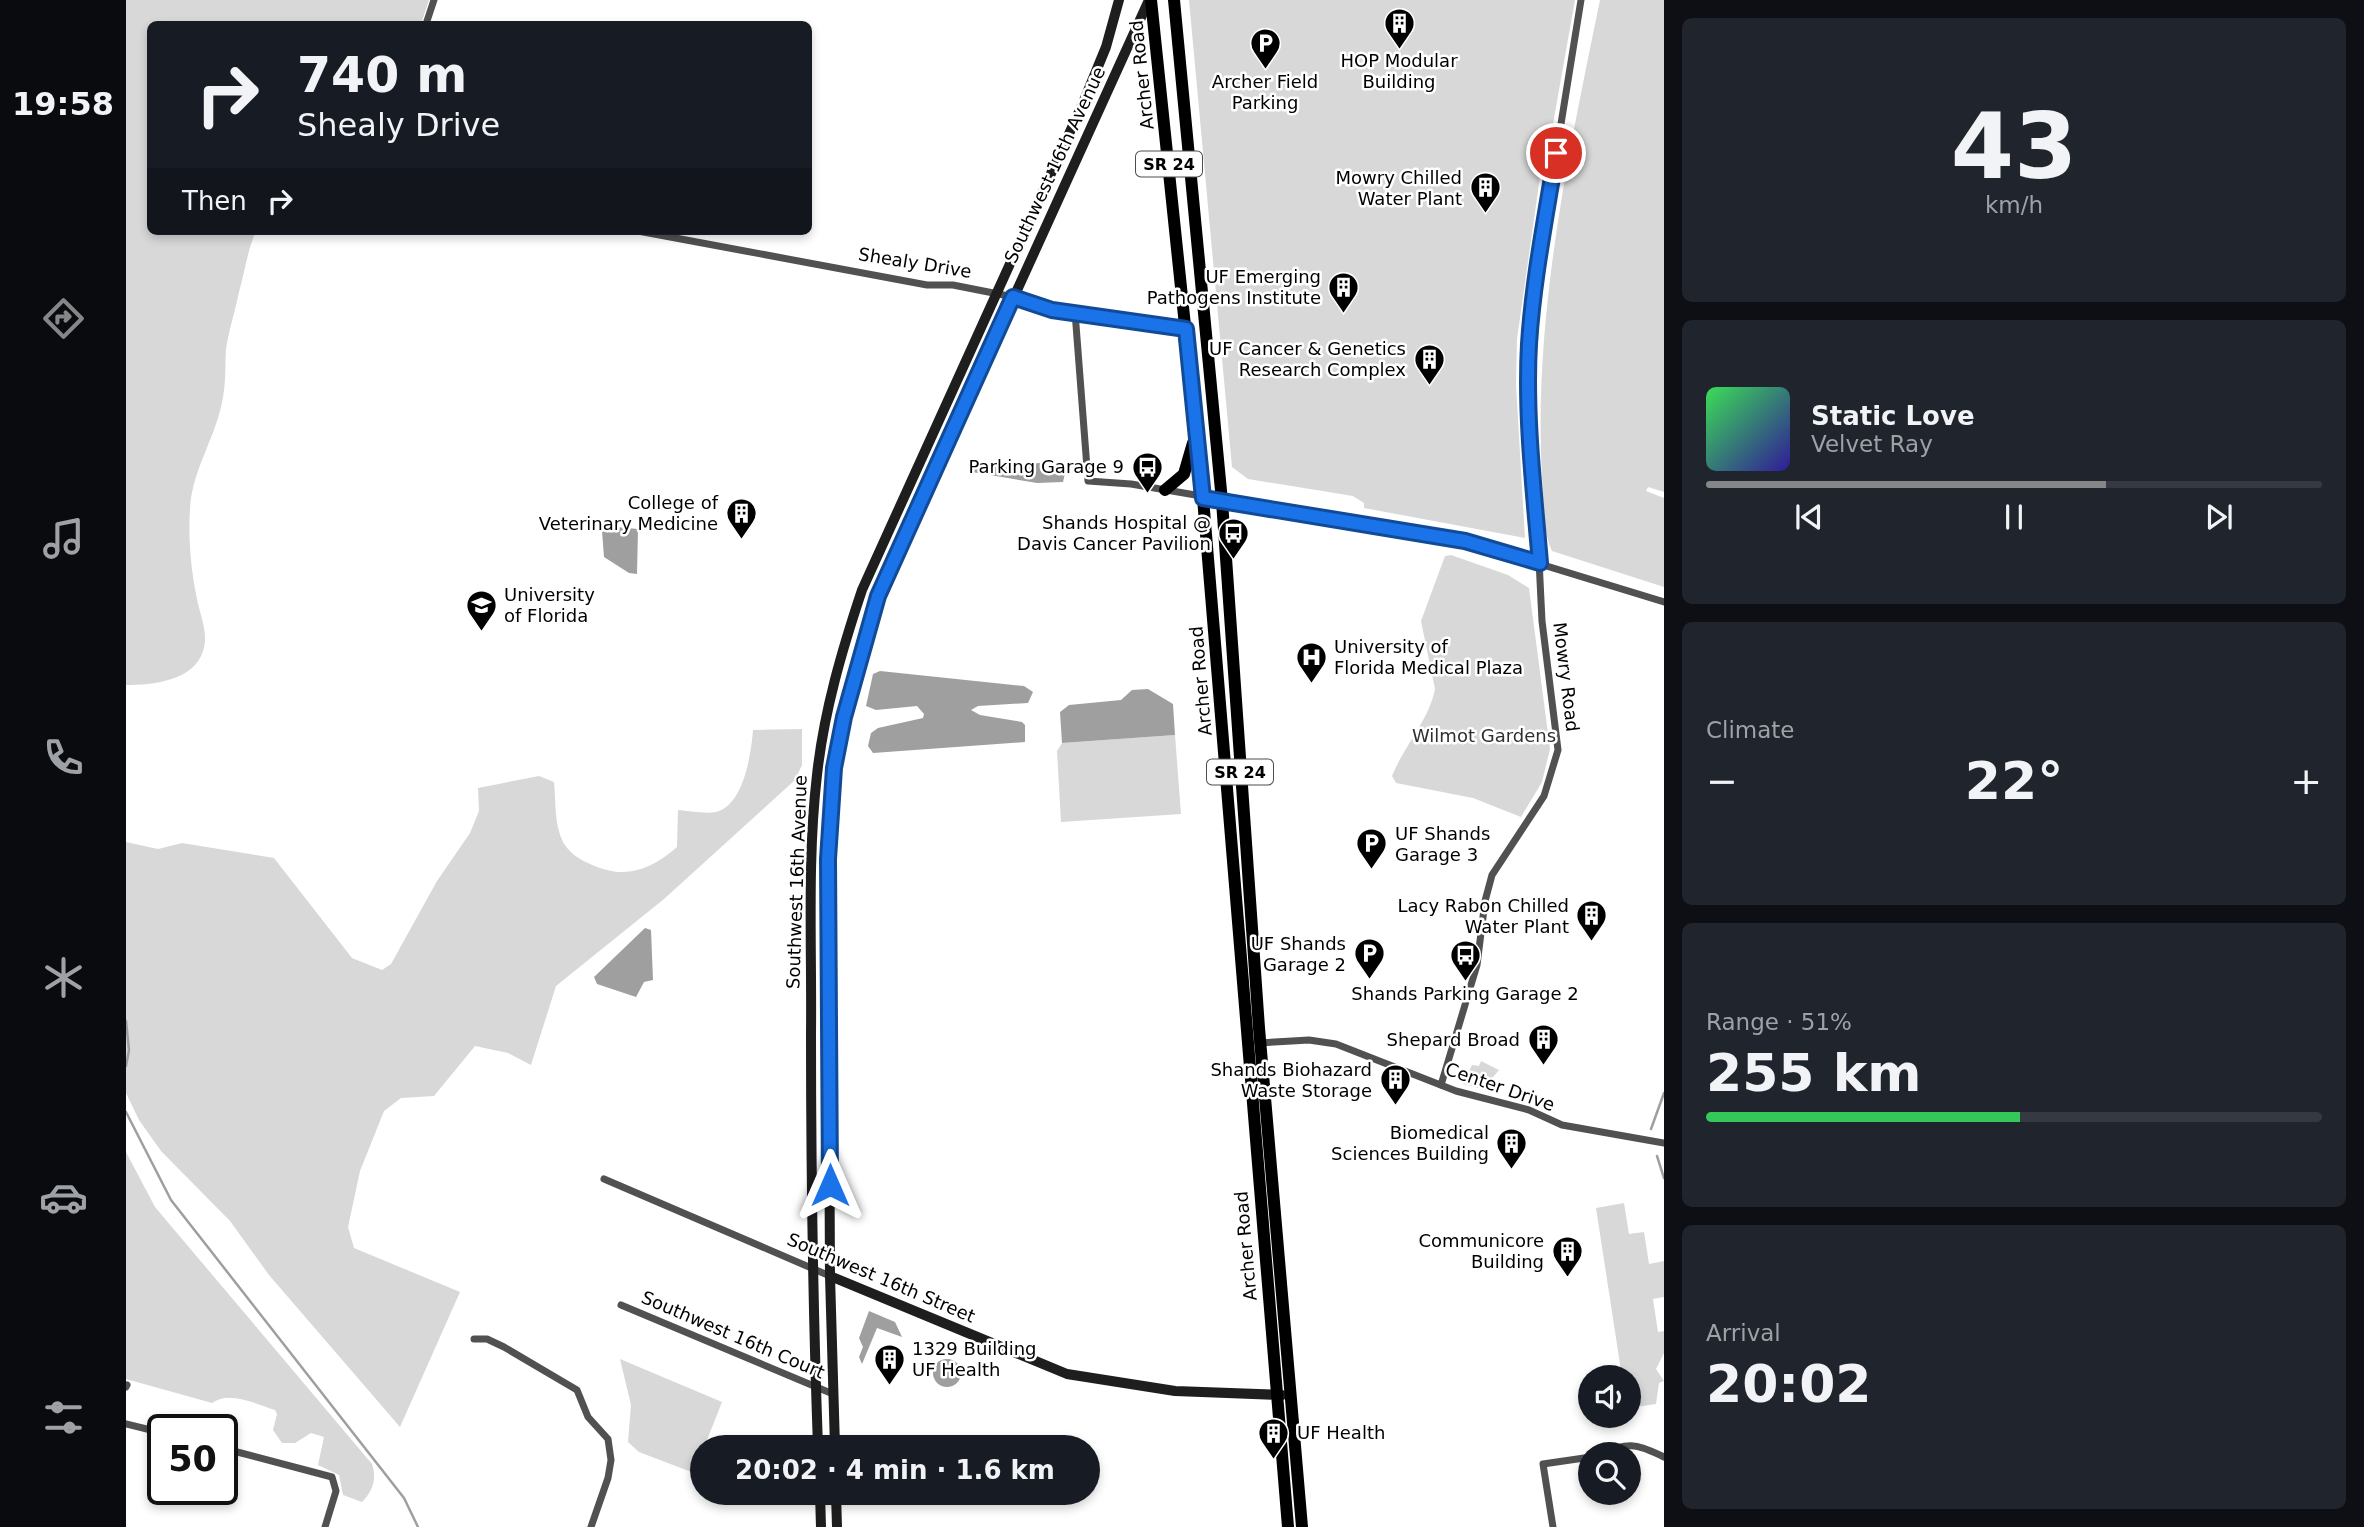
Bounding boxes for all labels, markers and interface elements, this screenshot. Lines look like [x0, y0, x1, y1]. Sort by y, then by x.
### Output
building icon: HOP Modular Building [1382, 6, 1416, 50]
street label: Archer Road [1125, 19, 1158, 131]
parking icon: Archer Field Parking [1248, 27, 1282, 71]
text: 740 m [297, 47, 467, 104]
icon: right [182, 49, 273, 140]
place label: HOP Modular Building [1340, 50, 1458, 92]
street label: Southwest 16th Avenue [1000, 63, 1109, 266]
place label: Archer Field Parking [1212, 71, 1318, 113]
text: 19:58 [12, 85, 114, 123]
text: 43 [1951, 94, 2077, 199]
text: Shealy Drive [297, 106, 500, 144]
pin [1526, 123, 1586, 183]
icon: arrive [1537, 134, 1575, 172]
road number: SR 24 [1136, 152, 1202, 176]
place label: Mowry Chilled Water Plant [1335, 167, 1462, 209]
building icon: Mowry Chilled Water Plant [1468, 171, 1502, 215]
icon: right [261, 182, 299, 220]
text: Then [182, 186, 247, 216]
text: km/h [1985, 192, 2043, 218]
street label: Shealy Drive [857, 243, 973, 282]
place label: UF Emerging Pathogens Institute [1147, 266, 1321, 308]
building icon: UF Emerging Pathogens Institute [1327, 270, 1361, 314]
icon: directions [39, 294, 88, 343]
place label: UF Cancer & Genetics Research Complex [1209, 338, 1406, 380]
building icon: UF Cancer & Genetics Research Complex [1412, 342, 1446, 386]
text: Static Love [1811, 401, 1975, 431]
text: Velvet Ray [1811, 431, 1933, 457]
bus stop icon: Parking Garage 9 [1130, 450, 1164, 494]
place label: Parking Garage 9 [968, 456, 1124, 477]
place label: College of Veterinary Medicine [539, 492, 719, 534]
building icon: College of Veterinary Medicine [724, 496, 758, 540]
icon: previous [1790, 498, 1828, 536]
icon: pause [1995, 498, 2033, 536]
icon: next [2200, 498, 2238, 536]
place label: Shands Hospital @ Davis Cancer Pavilion [1017, 512, 1211, 554]
icon: music [39, 514, 88, 563]
bus stop icon: Shands Hospital @ Davis Cancer Pavilion [1217, 516, 1251, 560]
place label: University of Florida [504, 584, 595, 626]
school or university icon: University of Florida [464, 588, 498, 632]
street label: Mowry Road [1549, 621, 1584, 733]
street label: Archer Road [1185, 625, 1216, 737]
place label: University of Florida Medical Plaza [1334, 636, 1523, 678]
hospital icon: University of Florida Medical Plaza [1294, 640, 1328, 684]
text: Climate [1706, 717, 1795, 743]
park label: Wilmot Gardens [1412, 725, 1556, 746]
icon: phone [39, 733, 88, 782]
text: 22° [1965, 751, 2063, 811]
text: − [1706, 759, 1738, 803]
text: + [2290, 759, 2322, 803]
road number: SR 24 [1207, 760, 1273, 785]
street label: Southwest 16th Avenue [782, 775, 811, 989]
place label: UF Shands Garage 3 [1395, 823, 1490, 865]
parking icon: UF Shands Garage 3 [1355, 827, 1389, 871]
place label: Lacy Rabon Chilled Water Plant [1397, 895, 1569, 937]
building icon: Lacy Rabon Chilled Water Plant [1575, 899, 1609, 943]
place label: UF Shands Garage 2 [1251, 933, 1346, 975]
parking icon: UF Shands Garage 2 [1352, 937, 1386, 981]
bus stop icon: Shands Parking Garage 2 [1448, 939, 1482, 983]
icon: climate [39, 953, 88, 1002]
place label: Shands Parking Garage 2 [1351, 983, 1579, 1004]
text: Range · 51% [1706, 1009, 1852, 1035]
building icon: Shepard Broad [1526, 1023, 1560, 1067]
place label: Shepard Broad [1387, 1029, 1520, 1050]
text: 255 km [1706, 1043, 1921, 1103]
street label: Center Drive [1443, 1058, 1558, 1115]
place label: Shands Biohazard Waste Storage [1210, 1059, 1372, 1101]
building icon: Shands Biohazard Waste Storage [1378, 1063, 1412, 1107]
place label: Biomedical Sciences Building [1331, 1122, 1489, 1164]
building icon: Biomedical Sciences Building [1495, 1126, 1529, 1170]
position arrow [793, 1148, 867, 1222]
icon: car [39, 1173, 88, 1222]
street label: Archer Road [1230, 1190, 1261, 1302]
street label: Southwest 16th Street [784, 1228, 978, 1327]
place label: Communicore Building [1419, 1230, 1544, 1272]
building icon: Communicore Building [1550, 1234, 1584, 1278]
street label: Southwest 16th Court [639, 1286, 828, 1383]
text: Arrival [1706, 1320, 1781, 1346]
place label: 1329 Building UF Health [912, 1338, 1037, 1380]
building icon: 1329 Building UF Health [872, 1342, 906, 1386]
text: 20:02 [1706, 1354, 1872, 1414]
map controls [1578, 1365, 1641, 1505]
button: sound [1578, 1365, 1641, 1428]
icon: filters [39, 1393, 88, 1442]
speed limit sign: 50 [147, 1414, 238, 1505]
building icon: UF Health [1257, 1416, 1291, 1460]
place label: UF Health [1297, 1422, 1385, 1443]
button: search [1578, 1442, 1641, 1505]
text: 20:02 · 4 min · 1.6 km [735, 1455, 1055, 1485]

